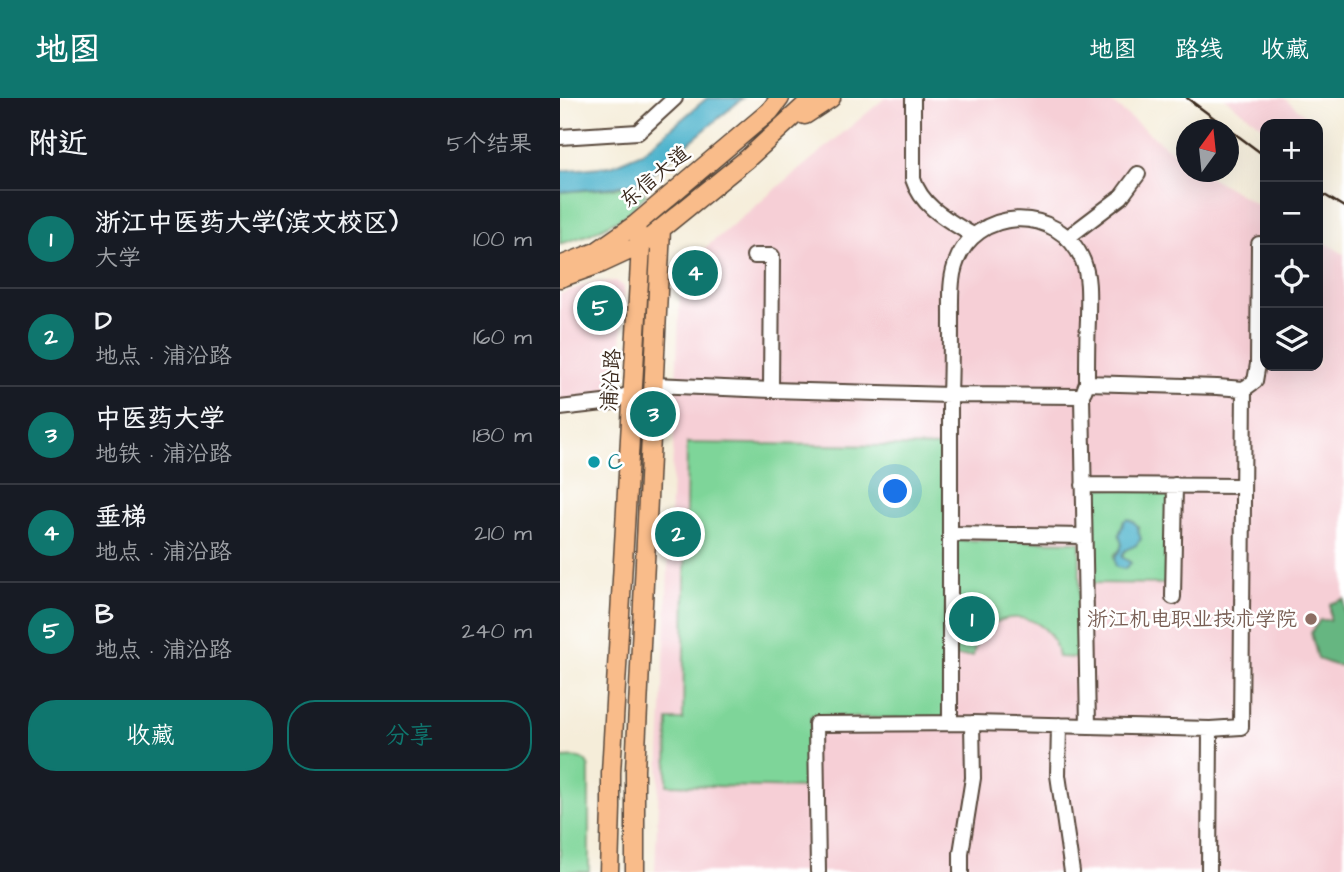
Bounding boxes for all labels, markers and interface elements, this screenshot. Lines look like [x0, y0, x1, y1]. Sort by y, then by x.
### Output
text: 地图 [35, 27, 101, 73]
text: 地图 [1089, 33, 1137, 67]
text: 路线 [1175, 33, 1223, 67]
text: 收藏 [1261, 33, 1309, 67]
north arrow [1176, 119, 1239, 182]
map controls [1260, 119, 1323, 371]
button: + [1260, 119, 1323, 182]
text: 附近 [28, 123, 88, 165]
text: 5个结果 [447, 128, 532, 160]
street label: 东信大道 [614, 139, 696, 215]
button: − [1260, 182, 1323, 245]
text: 浙江中医药大学(滨文校区) [95, 205, 398, 241]
text: 1 [50, 223, 52, 255]
text: 100 m [473, 223, 532, 255]
text: 大学 [95, 242, 141, 274]
button: locate [1260, 245, 1323, 308]
pin: 4 [672, 247, 718, 299]
pin: 5 [577, 282, 623, 334]
text: D [95, 303, 112, 339]
button: layers [1260, 308, 1323, 371]
text: 2 [44, 321, 58, 353]
text: 160 m [473, 321, 532, 353]
text: 地点 · 浦沿路 [95, 340, 232, 372]
street label: 浦沿路 [594, 348, 628, 412]
pin: 3 [630, 388, 676, 440]
text: 中医药大学 [95, 401, 225, 437]
text: 3 [45, 419, 57, 451]
text: 180 m [473, 419, 532, 451]
text: 地铁 · 浦沿路 [95, 438, 232, 470]
place label: C [608, 448, 623, 477]
marker: C [586, 454, 602, 470]
your location [878, 474, 912, 508]
text: 垂梯 [95, 499, 147, 535]
pin: 2 [655, 508, 701, 560]
text: 4 [43, 517, 59, 549]
text: 210 m [474, 517, 532, 549]
text: 地点 · 浦沿路 [95, 536, 232, 568]
pin: 1 [949, 593, 995, 645]
text: B [95, 597, 113, 633]
place label: 浙江机电职业技术学院 [1087, 605, 1297, 634]
marker: 浙江机电职业技术学院 [1303, 611, 1319, 627]
text: 5 [43, 615, 59, 647]
text: 240 m [462, 615, 532, 647]
text: 地点 · 浦沿路 [95, 634, 232, 666]
button: 收藏 [28, 700, 273, 771]
button: 分享 [287, 700, 532, 771]

